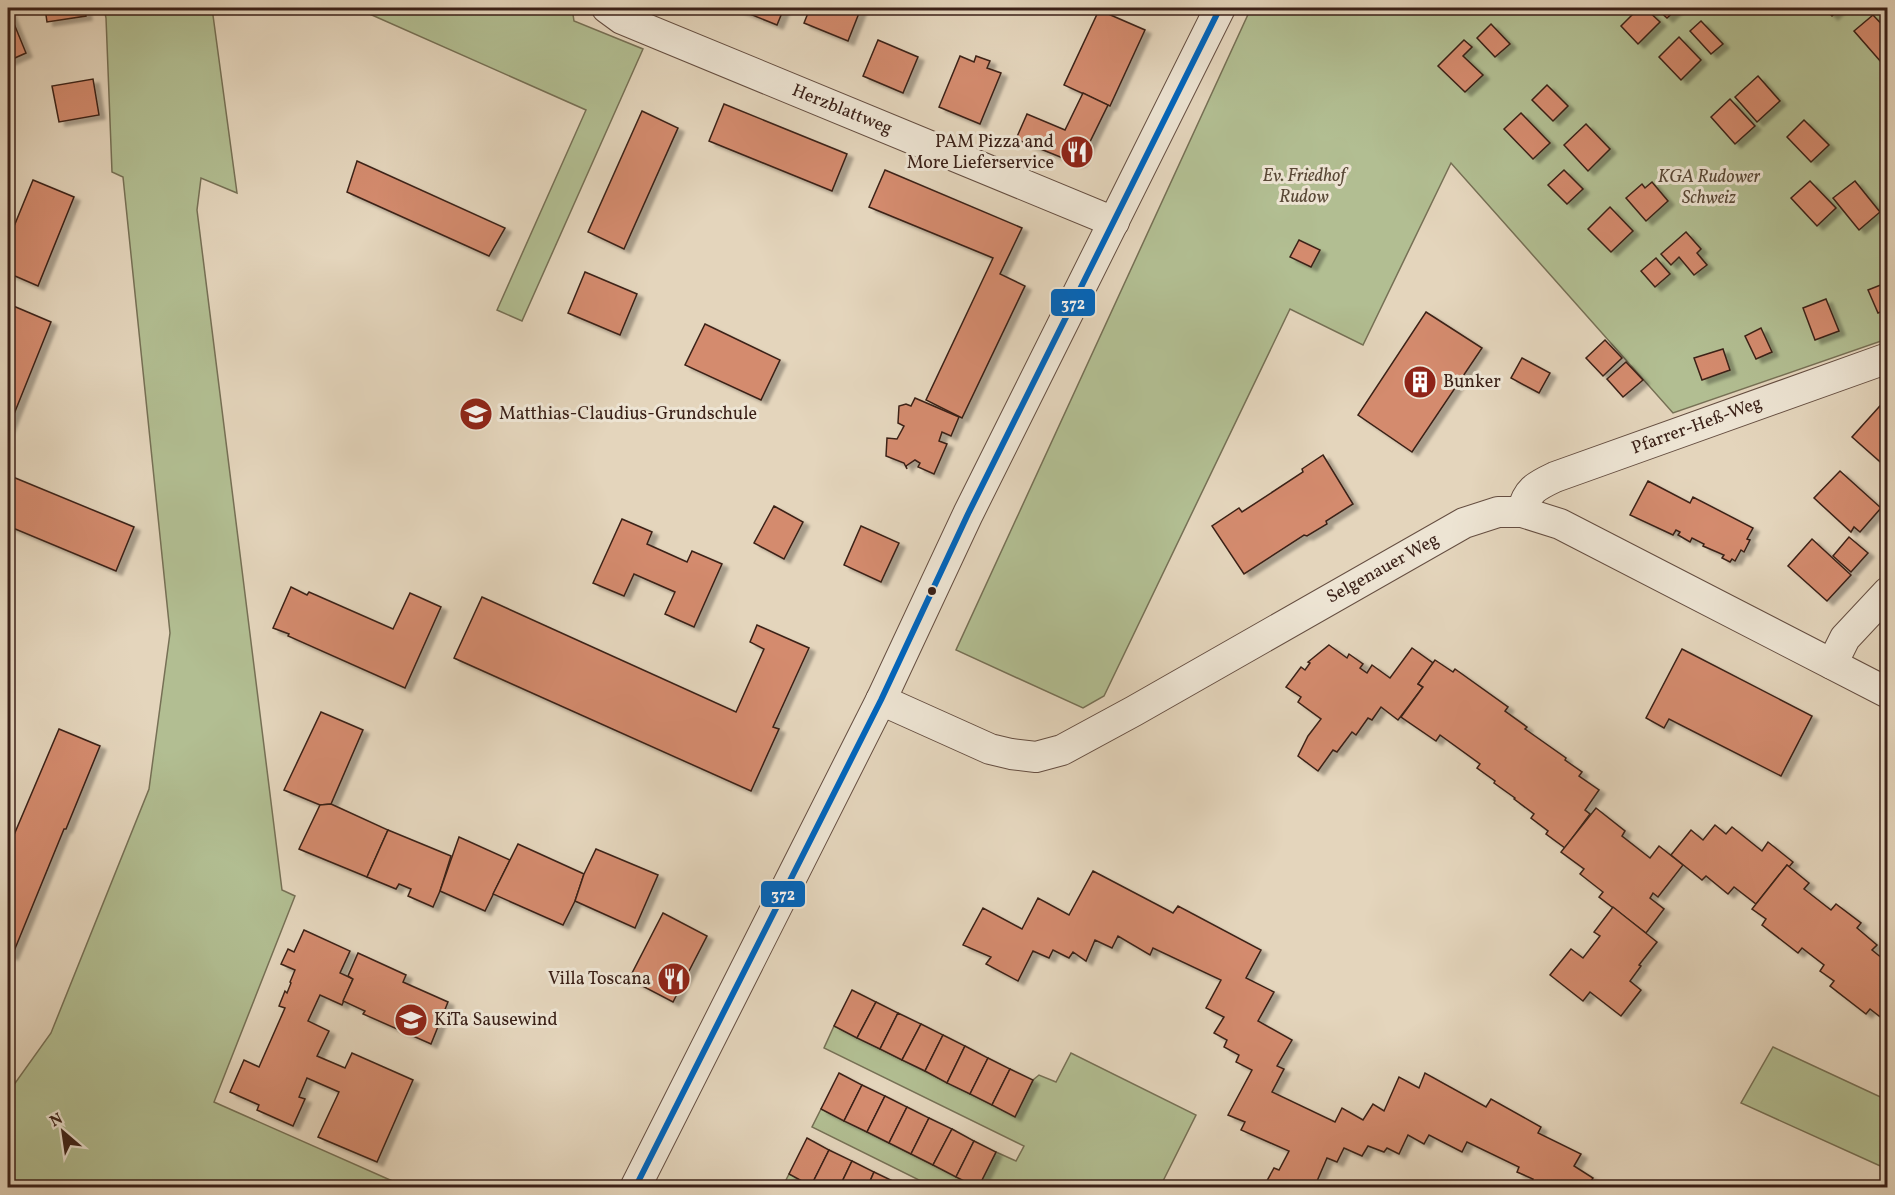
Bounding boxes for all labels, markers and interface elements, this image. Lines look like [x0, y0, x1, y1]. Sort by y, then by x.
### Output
street label: Herzblattweg [788, 78, 896, 142]
place label: PAM Pizza and More Lieferservice [907, 130, 1054, 176]
restaurant icon: PAM Pizza and More Lieferservice [1059, 134, 1095, 170]
park label: Ev. Friedhof Rudow [1262, 164, 1349, 210]
park label: KGA Rudower Schweiz [1658, 165, 1761, 211]
line badge: 372 [1050, 288, 1096, 317]
text: 372 [1061, 294, 1085, 316]
building icon: Bunker [1402, 364, 1438, 400]
place label: Bunker [1443, 370, 1501, 395]
street label: Pfarrer-Heß-Weg [1628, 391, 1766, 461]
school or university icon: Matthias-Claudius-Grundschule [458, 396, 494, 432]
place label: Matthias-Claudius-Grundschule [499, 402, 757, 427]
street label: Selgenauer Weg [1322, 528, 1444, 610]
unlabelled marker [926, 585, 938, 597]
line badge: 372 [760, 880, 806, 908]
text: 372 [771, 885, 795, 907]
restaurant icon: Villa Toscana [656, 961, 692, 997]
place label: Villa Toscana [548, 967, 651, 992]
school or university icon: KiTa Sausewind [393, 1002, 429, 1038]
place label: KiTa Sausewind [434, 1008, 558, 1033]
north arrow [33, 1102, 93, 1162]
text: N [46, 1108, 67, 1133]

